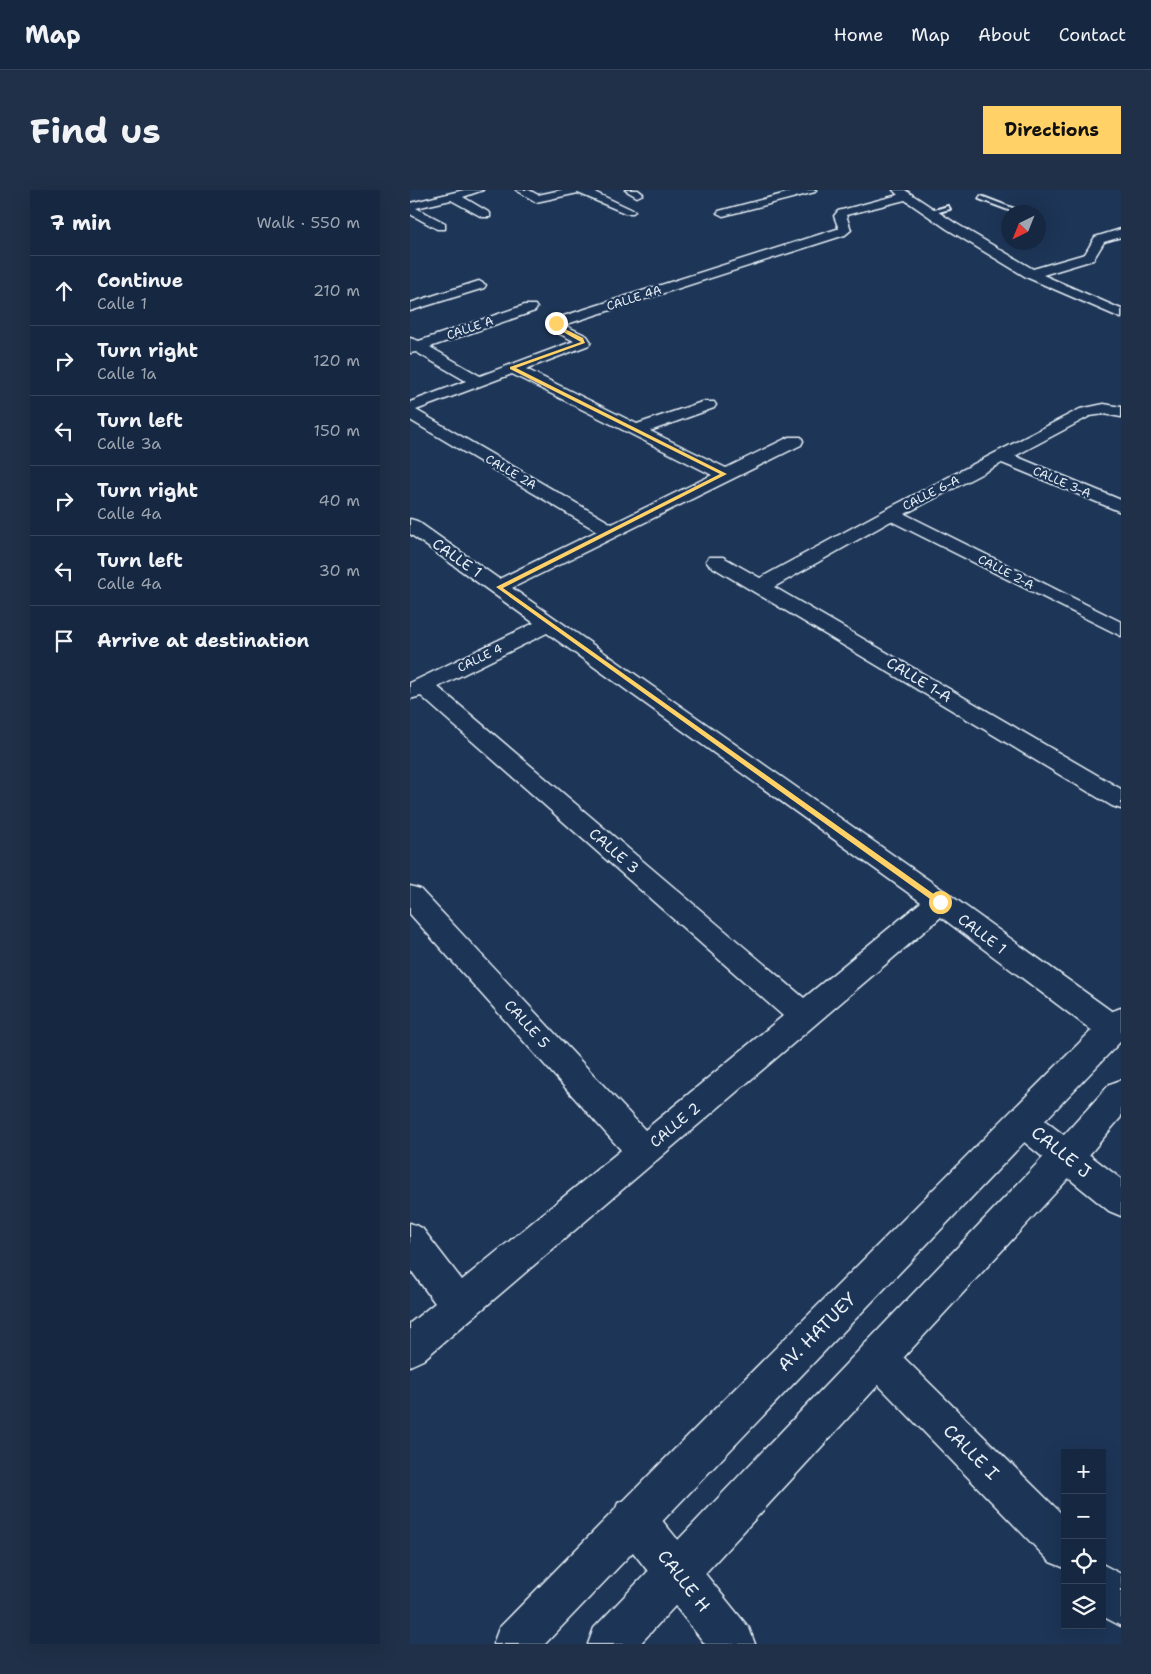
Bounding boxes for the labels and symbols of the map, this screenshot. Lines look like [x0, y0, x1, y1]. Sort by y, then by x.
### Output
north arrow [1001, 205, 1046, 250]
street label: CALLE 4A [604, 282, 664, 314]
street label: CALLE A [444, 312, 496, 343]
route end [545, 312, 568, 335]
street label: CALLE 2A [483, 451, 540, 493]
street label: CALLE 3-A [1030, 463, 1094, 502]
street label: CALLE 6-A [900, 472, 962, 514]
street label: CALLE 1 [428, 534, 486, 582]
street label: CALLE 2-A [975, 551, 1037, 593]
street label: CALLE 4 [455, 640, 505, 676]
street label: CALLE 1-A [883, 653, 955, 707]
street label: CALLE 3 [585, 824, 643, 878]
route start [929, 891, 952, 914]
street label: CALLE 1 [954, 909, 1010, 959]
street label: CALLE 5 [500, 995, 554, 1053]
street label: CALLE 2 [646, 1098, 704, 1152]
street label: CALLE J [1026, 1121, 1096, 1183]
street label: AV. HATUEY [772, 1287, 862, 1377]
street label: CALLE I [938, 1419, 1004, 1485]
street label: CALLE H [652, 1545, 716, 1617]

